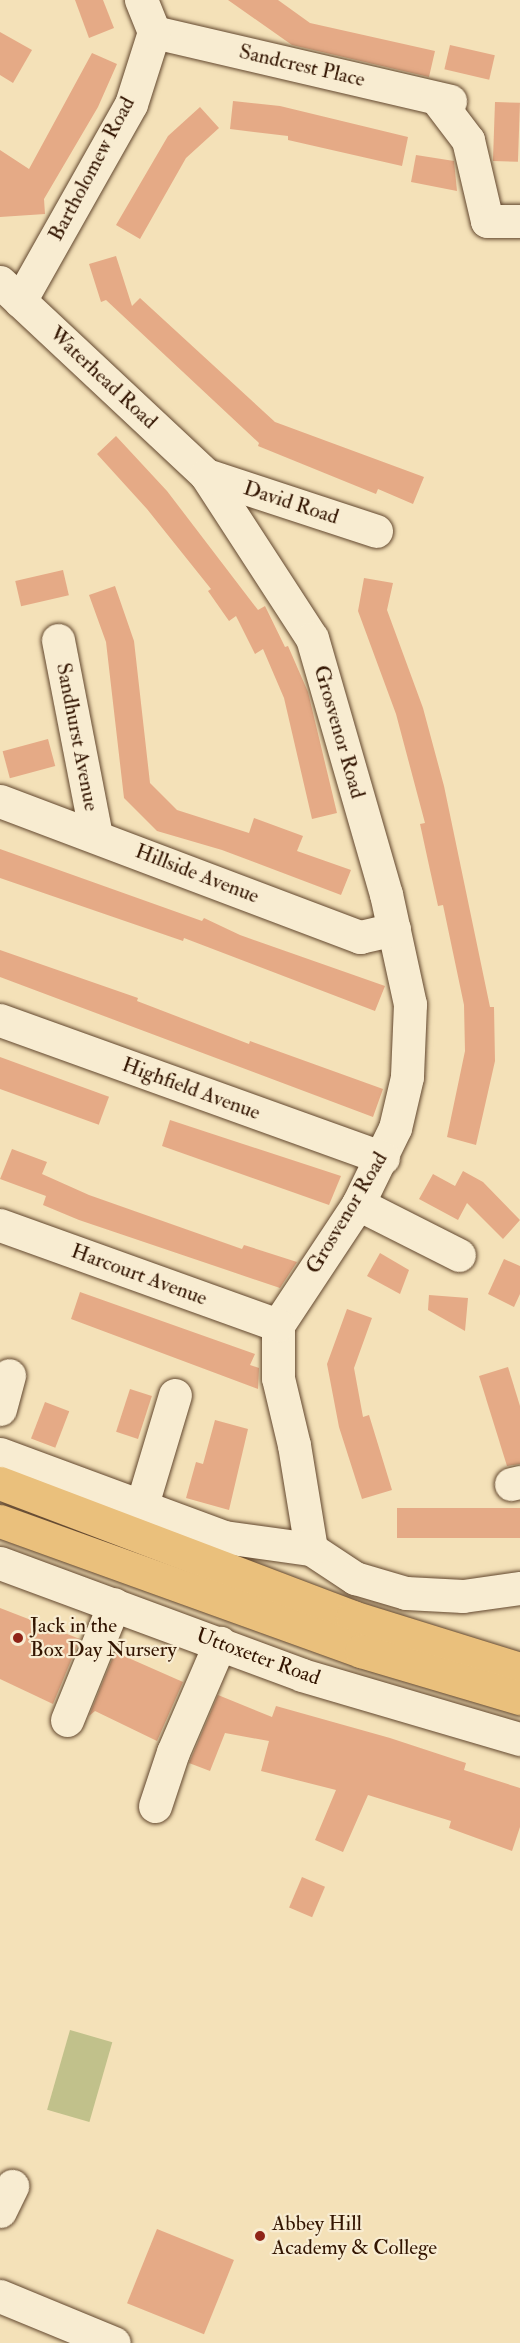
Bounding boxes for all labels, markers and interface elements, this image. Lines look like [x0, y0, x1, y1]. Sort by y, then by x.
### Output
street label: Sandcrest Place [237, 39, 367, 93]
street label: Bartholomew Road [43, 93, 141, 245]
street label: Waterhead Road [44, 322, 162, 434]
street label: David Road [240, 476, 342, 530]
street label: Sandhurst Avenue [50, 661, 104, 813]
street label: Grosvenor Road [308, 663, 370, 801]
street label: Hillside Avenue [132, 839, 262, 909]
street label: Highfield Avenue [118, 1052, 264, 1126]
street label: Grosvenor Road [301, 1148, 393, 1278]
street label: Harcourt Avenue [68, 1239, 210, 1311]
place label: Jack in the Box Day Nursery [30, 1613, 177, 1663]
street label: Uttoxeter Road [192, 1623, 324, 1691]
marker: Jack in the Box Day Nursery [11, 1631, 25, 1645]
place label: Abbey Hill Academy & College [272, 2211, 437, 2261]
marker: Abbey Hill Academy & College [253, 2229, 267, 2243]

